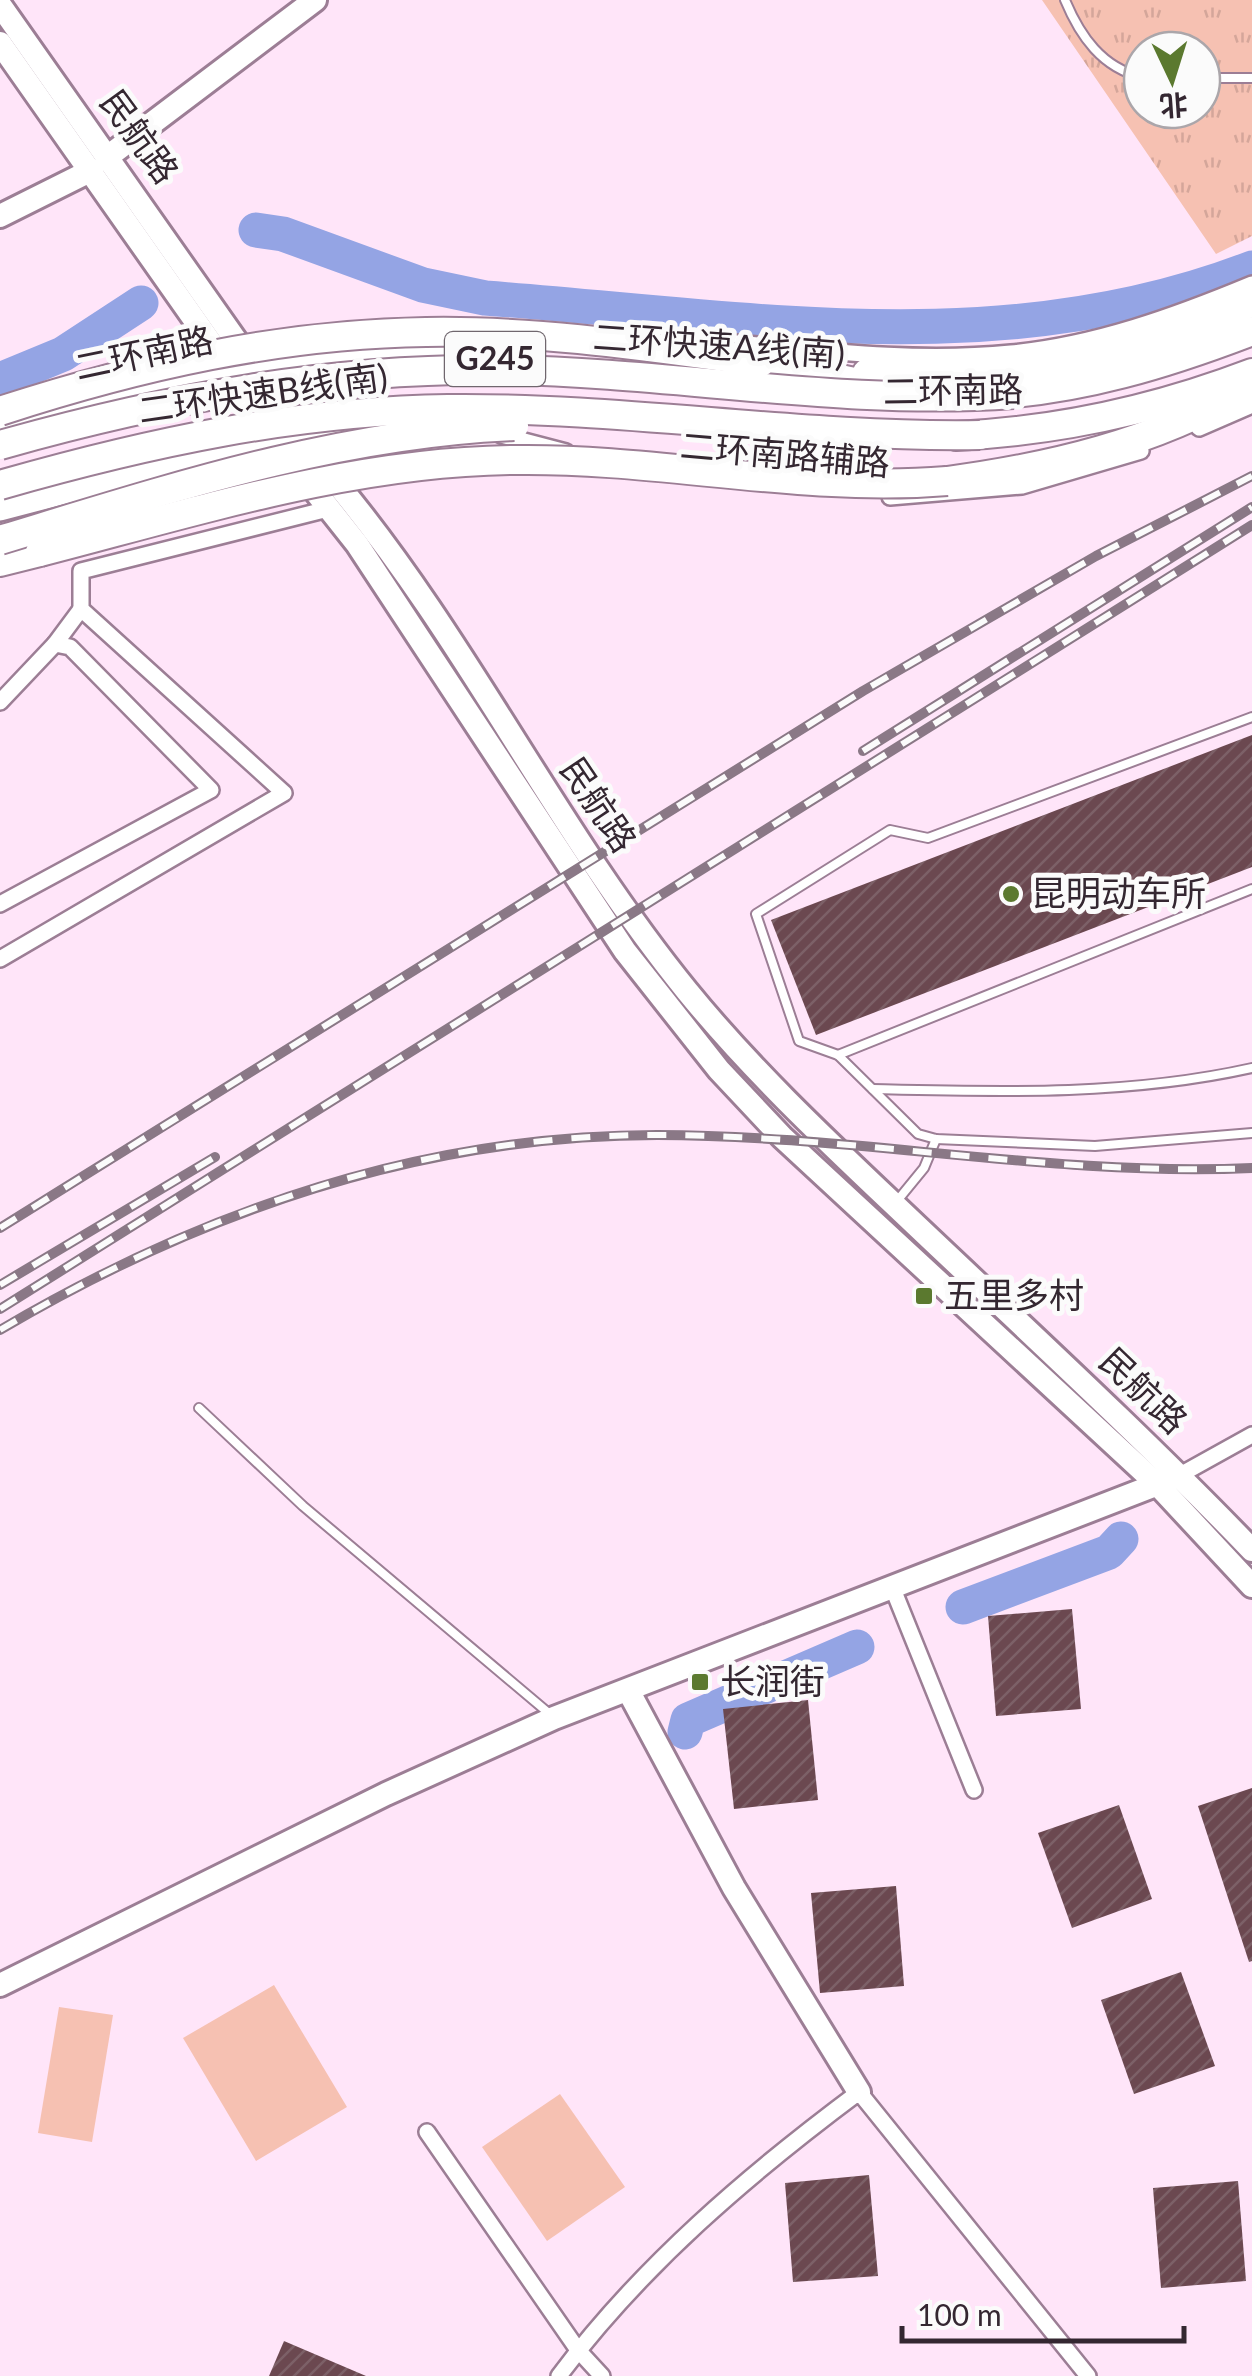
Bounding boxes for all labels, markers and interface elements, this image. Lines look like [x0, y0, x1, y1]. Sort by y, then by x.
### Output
north arrow [1122, 30, 1222, 130]
street label: 民航路 [93, 81, 188, 191]
text: 北 [1159, 88, 1189, 124]
street label: 二环快速A线(南) [592, 314, 846, 374]
street label: 二环南路 [71, 317, 216, 387]
road number: G245 [445, 332, 545, 386]
street label: 二环快速B线(南) [135, 354, 390, 430]
street label: 二环南路 [883, 367, 1023, 411]
street label: 二环南路辅路 [679, 423, 892, 483]
street label: 民航路 [553, 749, 646, 859]
place label: 昆明动车所 [1031, 871, 1206, 913]
marker: 昆明动车所 [1000, 883, 1022, 905]
place label: 五里多村 [944, 1273, 1084, 1315]
marker: 五里多村 [913, 1285, 935, 1307]
street label: 民航路 [1092, 1338, 1197, 1441]
place label: 长润街 [720, 1659, 825, 1701]
marker: 长润街 [689, 1671, 711, 1693]
scale bar [902, 2281, 1184, 2343]
text: 100 m [917, 2296, 1002, 2332]

